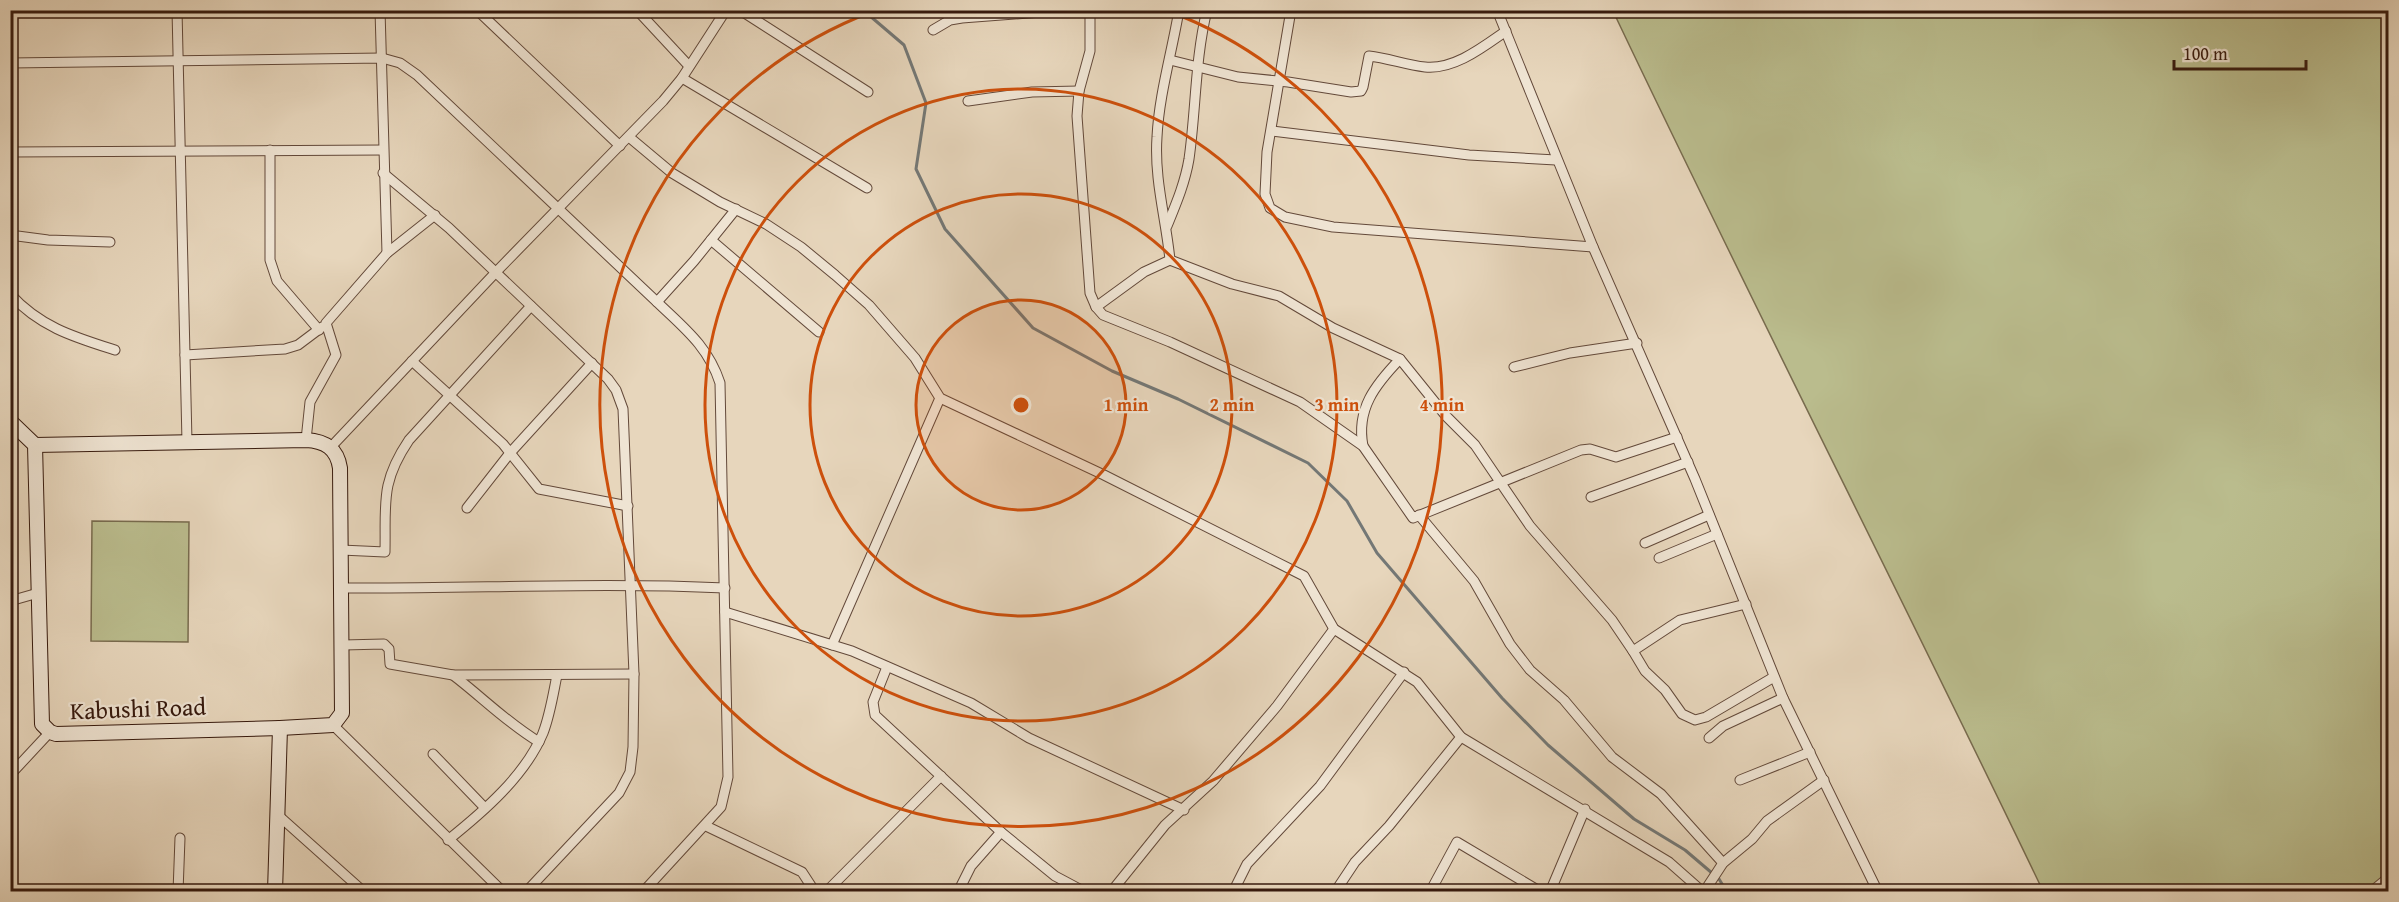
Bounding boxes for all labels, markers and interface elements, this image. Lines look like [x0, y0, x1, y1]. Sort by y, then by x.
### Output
scale bar [2174, 33, 2306, 71]
text: 100 m [2183, 40, 2228, 67]
text: 1 min [1104, 391, 1149, 418]
text: 2 min [1210, 391, 1255, 418]
text: 3 min [1315, 391, 1360, 418]
text: 4 min [1420, 391, 1465, 418]
centre of rings [1011, 395, 1031, 415]
street label: Kabushi Road [69, 689, 207, 728]

